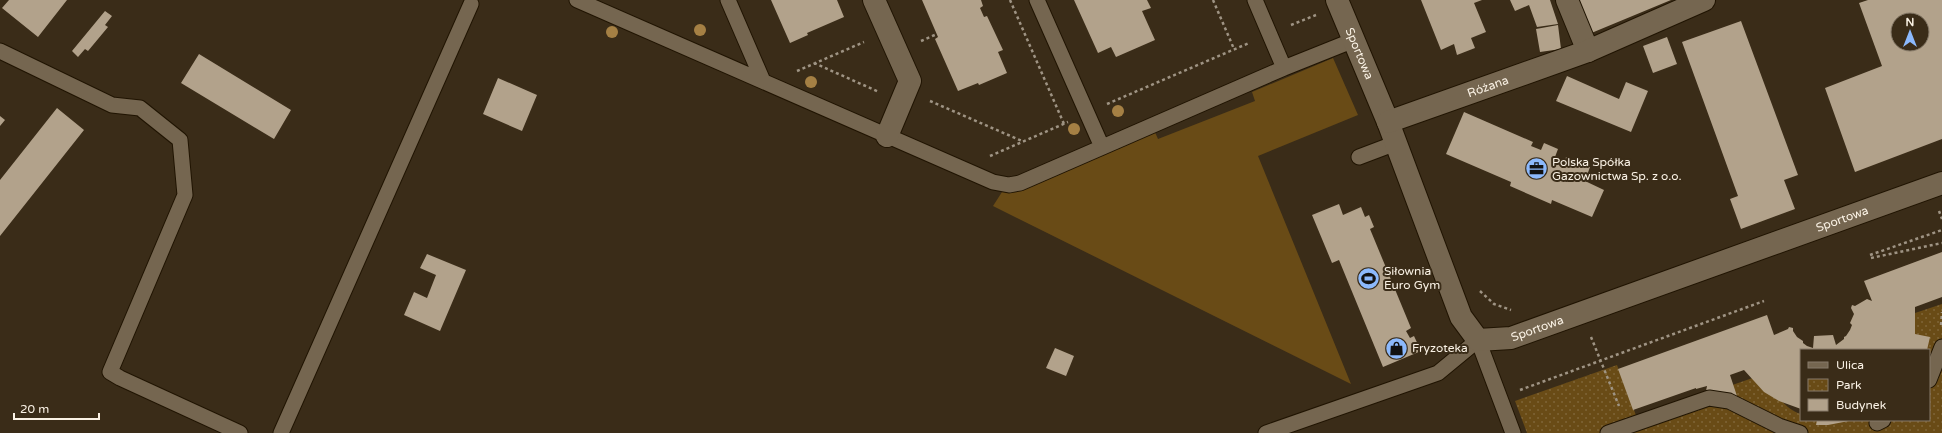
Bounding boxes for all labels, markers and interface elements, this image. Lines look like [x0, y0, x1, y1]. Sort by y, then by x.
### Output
north arrow [1890, 12, 1930, 52]
text: N [1906, 16, 1914, 29]
street label: Sportowa [1342, 26, 1376, 81]
street label: Różana [1465, 73, 1510, 100]
place label: Polska Spółka Gazownictwa Sp. z o.o. [1552, 155, 1682, 183]
office icon: Polska Spółka Gazownictwa Sp. z o.o. [1523, 156, 1549, 182]
street label: Sportowa [1814, 203, 1870, 235]
place label: Siłownia Euro Gym [1384, 264, 1440, 292]
sports icon: Siłownia Euro Gym [1355, 265, 1381, 291]
street label: Sportowa [1509, 313, 1565, 344]
shop icon: Fryzoteka [1384, 335, 1410, 361]
place label: Fryzoteka [1412, 341, 1468, 355]
legend [1800, 349, 1930, 421]
text: Ulica [1836, 358, 1864, 372]
text: Park [1836, 378, 1862, 392]
scale bar [14, 395, 99, 421]
text: Budynek [1836, 398, 1887, 412]
text: 20 m [20, 402, 49, 416]

